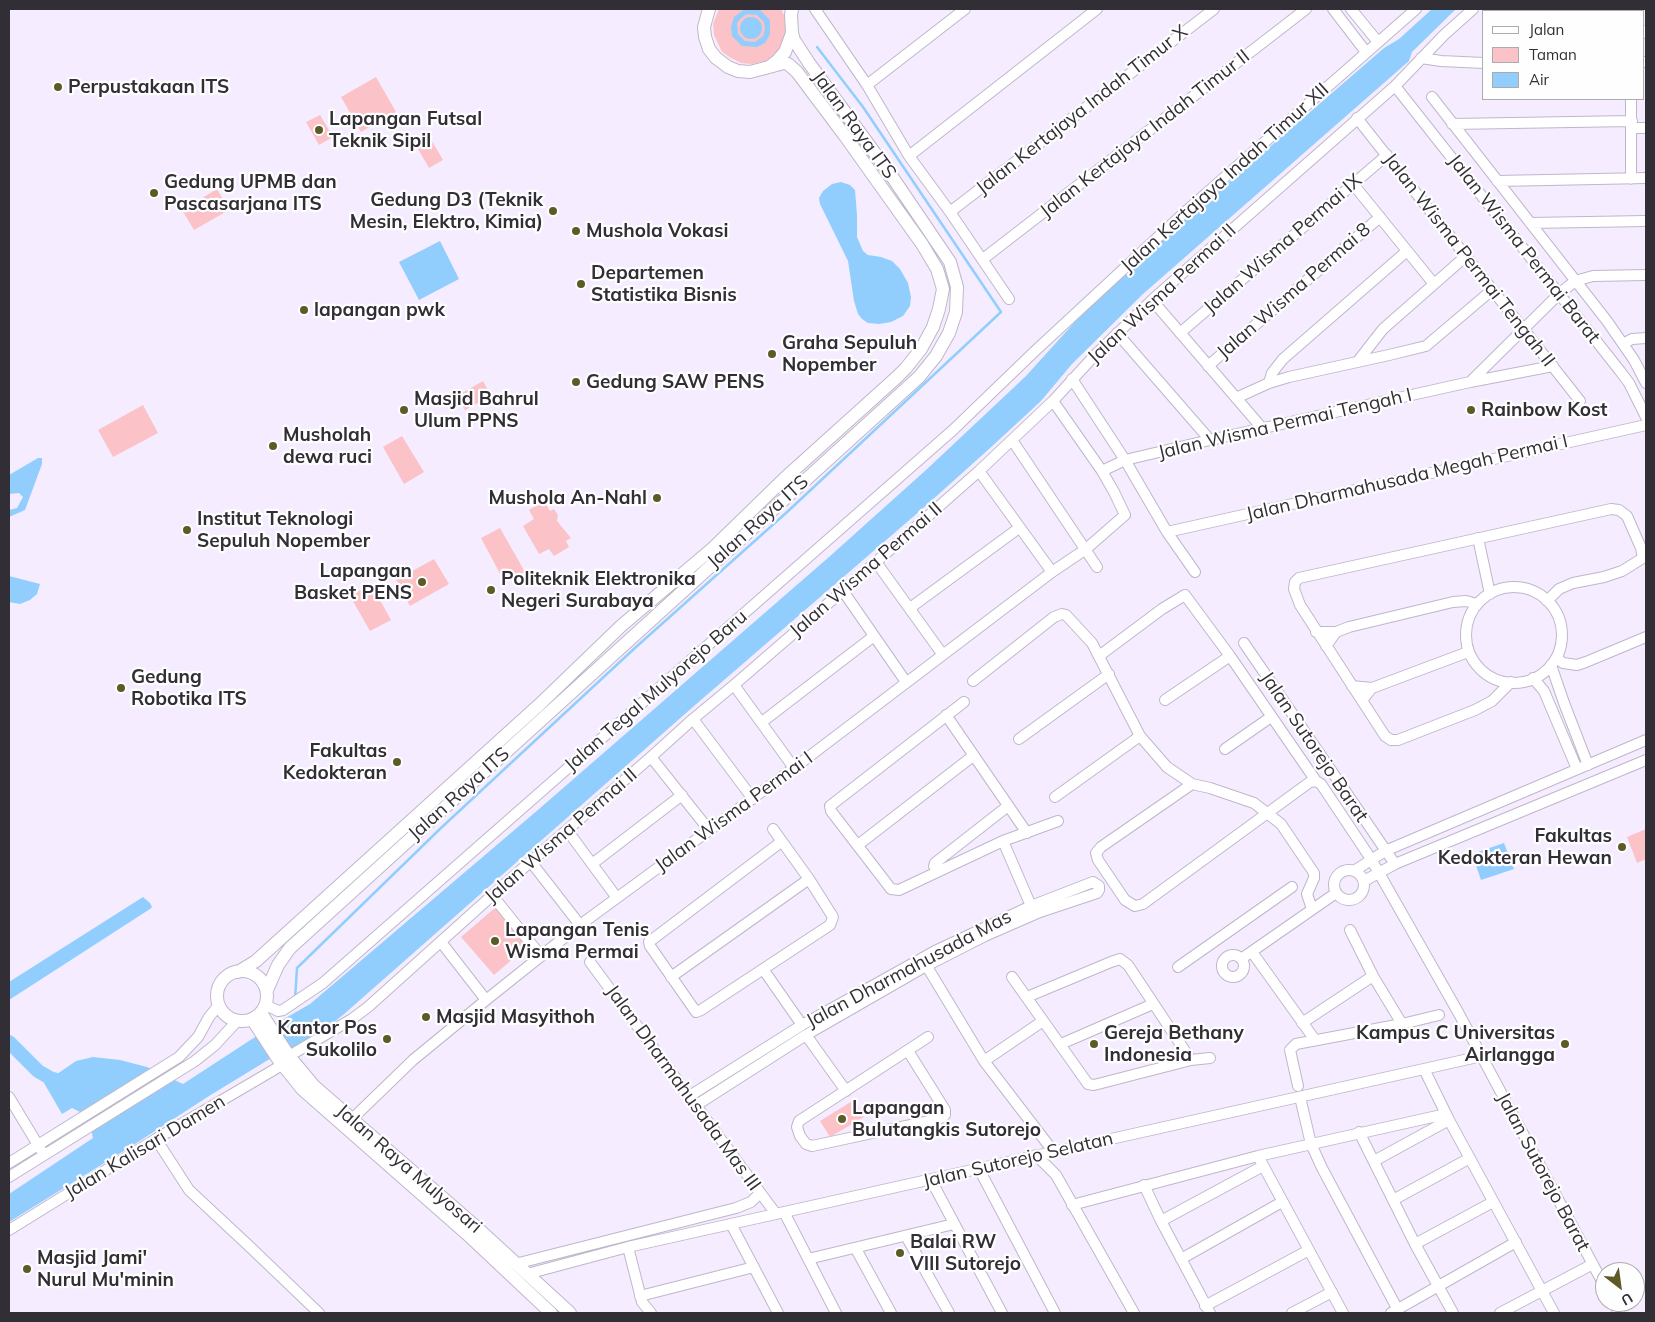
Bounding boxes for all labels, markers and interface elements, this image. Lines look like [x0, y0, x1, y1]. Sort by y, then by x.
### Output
legend [1482, 10, 1645, 100]
street label: Jalan Kertajaya Indah Timur X [972, 20, 1192, 200]
text: Jalan [1529, 20, 1564, 39]
street label: Jalan Kertajaya Indah Timur II [1036, 45, 1254, 223]
text: Taman [1529, 45, 1577, 64]
street label: Jalan Raya ITS [807, 66, 901, 184]
text: Air [1529, 70, 1549, 89]
place label: Perpustakaan ITS [68, 76, 229, 98]
street label: Jalan Kertajaya Indah Timur XII [1116, 79, 1334, 277]
marker: Perpustakaan ITS [52, 81, 64, 93]
place label: Lapangan Futsal Teknik Sipil [329, 108, 482, 152]
marker: Lapangan Futsal Teknik Sipil [313, 124, 325, 136]
street label: Jalan Wisma Permai Tengah II [1379, 149, 1559, 371]
street label: Jalan Wisma Permai Barat [1443, 150, 1605, 348]
street label: Jalan Wisma Permai IX [1199, 169, 1367, 319]
place label: Gedung UPMB dan Pascasarjana ITS [164, 171, 337, 215]
marker: Gedung UPMB dan Pascasarjana ITS [148, 187, 160, 199]
place label: Gedung D3 (Teknik Mesin, Elektro, Kimia) [350, 189, 543, 233]
marker: Gedung D3 (Teknik Mesin, Elektro, Kimia) [547, 205, 559, 217]
street label: Jalan Wisma Permai 8 [1213, 218, 1375, 364]
street label: Jalan Wisma Permai II [1083, 219, 1241, 369]
place label: Mushola Vokasi [586, 220, 728, 242]
marker: Mushola Vokasi [570, 225, 582, 237]
place label: Departemen Statistika Bisnis [591, 262, 737, 306]
marker: Departemen Statistika Bisnis [575, 278, 587, 290]
place label: lapangan pwk [314, 299, 445, 321]
marker: lapangan pwk [298, 304, 310, 316]
place label: Graha Sepuluh Nopember [782, 332, 917, 376]
marker: Graha Sepuluh Nopember [766, 348, 778, 360]
place label: Gedung SAW PENS [586, 371, 764, 393]
marker: Gedung SAW PENS [570, 376, 582, 388]
street label: Jalan Wisma Permai Tengah I [1156, 384, 1414, 464]
place label: Masjid Bahrul Ulum PPNS [414, 388, 539, 432]
place label: Rainbow Kost [1481, 399, 1608, 421]
marker: Masjid Bahrul Ulum PPNS [398, 404, 410, 416]
marker: Rainbow Kost [1465, 404, 1477, 416]
place label: Musholah dewa ruci [283, 424, 372, 468]
street label: Jalan Dharmahusada Megah Permai I [1244, 430, 1570, 526]
marker: Musholah dewa ruci [267, 440, 279, 452]
street label: Jalan Raya ITS [703, 471, 813, 573]
place label: Mushola An-Nahl [488, 487, 647, 509]
marker: Mushola An-Nahl [651, 492, 663, 504]
street label: Jalan Wisma Permai II [785, 498, 947, 642]
place label: Institut Teknologi Sepuluh Nopember [197, 508, 370, 552]
marker: Institut Teknologi Sepuluh Nopember [181, 524, 193, 536]
place label: Lapangan Basket PENS [294, 560, 412, 604]
place label: Politeknik Elektronika Negeri Surabaya [501, 568, 696, 612]
marker: Lapangan Basket PENS [416, 576, 428, 588]
marker: Politeknik Elektronika Negeri Surabaya [485, 584, 497, 596]
street label: Jalan Tegal Mulyorejo Baru [560, 605, 752, 777]
place label: Gedung Robotika ITS [131, 666, 247, 710]
street label: Jalan Sutorejo Barat [1255, 667, 1373, 827]
marker: Gedung Robotika ITS [115, 682, 127, 694]
place label: Fakultas Kedokteran [283, 740, 387, 784]
street label: Jalan Raya ITS [404, 743, 514, 845]
street label: Jalan Wisma Permai I [651, 747, 817, 877]
marker: Fakultas Kedokteran [391, 756, 403, 768]
street label: Jalan Wisma Permai II [480, 764, 642, 908]
place label: Fakultas Kedokteran Hewan [1438, 825, 1612, 869]
marker: Fakultas Kedokteran Hewan [1616, 841, 1628, 853]
street label: Jalan Dharmahusada Mas [802, 905, 1016, 1033]
place label: Lapangan Tenis Wisma Permai [505, 919, 649, 963]
marker: Lapangan Tenis Wisma Permai [489, 935, 501, 947]
street label: Jalan Dharmahusada Mas III [601, 981, 765, 1195]
place label: Masjid Masyithoh [436, 1006, 595, 1028]
marker: Masjid Masyithoh [420, 1011, 432, 1023]
place label: Kantor Pos Sukolilo [277, 1017, 377, 1061]
place label: Gereja Bethany Indonesia [1104, 1022, 1244, 1066]
place label: Kampus C Universitas Airlangga [1356, 1022, 1555, 1066]
marker: Kantor Pos Sukolilo [381, 1033, 393, 1045]
marker: Gereja Bethany Indonesia [1088, 1038, 1100, 1050]
marker: Kampus C Universitas Airlangga [1559, 1038, 1571, 1050]
street label: Jalan Sutorejo Barat [1492, 1089, 1594, 1255]
street label: Jalan Kalisari Damen [61, 1090, 229, 1204]
place label: Lapangan Bulutangkis Sutorejo [852, 1097, 1041, 1141]
street label: Jalan Raya Mulyosari [332, 1100, 486, 1238]
marker: Lapangan Bulutangkis Sutorejo [836, 1113, 848, 1125]
street label: Jalan Sutorejo Selatan [921, 1127, 1115, 1193]
place label: Balai RW VIII Sutorejo [910, 1231, 1021, 1275]
place label: Masjid Jami' Nurul Mu'minin [37, 1247, 174, 1291]
marker: Balai RW VIII Sutorejo [894, 1247, 906, 1259]
north arrow [1595, 1262, 1645, 1312]
marker: Masjid Jami' Nurul Mu'minin [21, 1263, 33, 1275]
text: U [1618, 1289, 1636, 1310]

